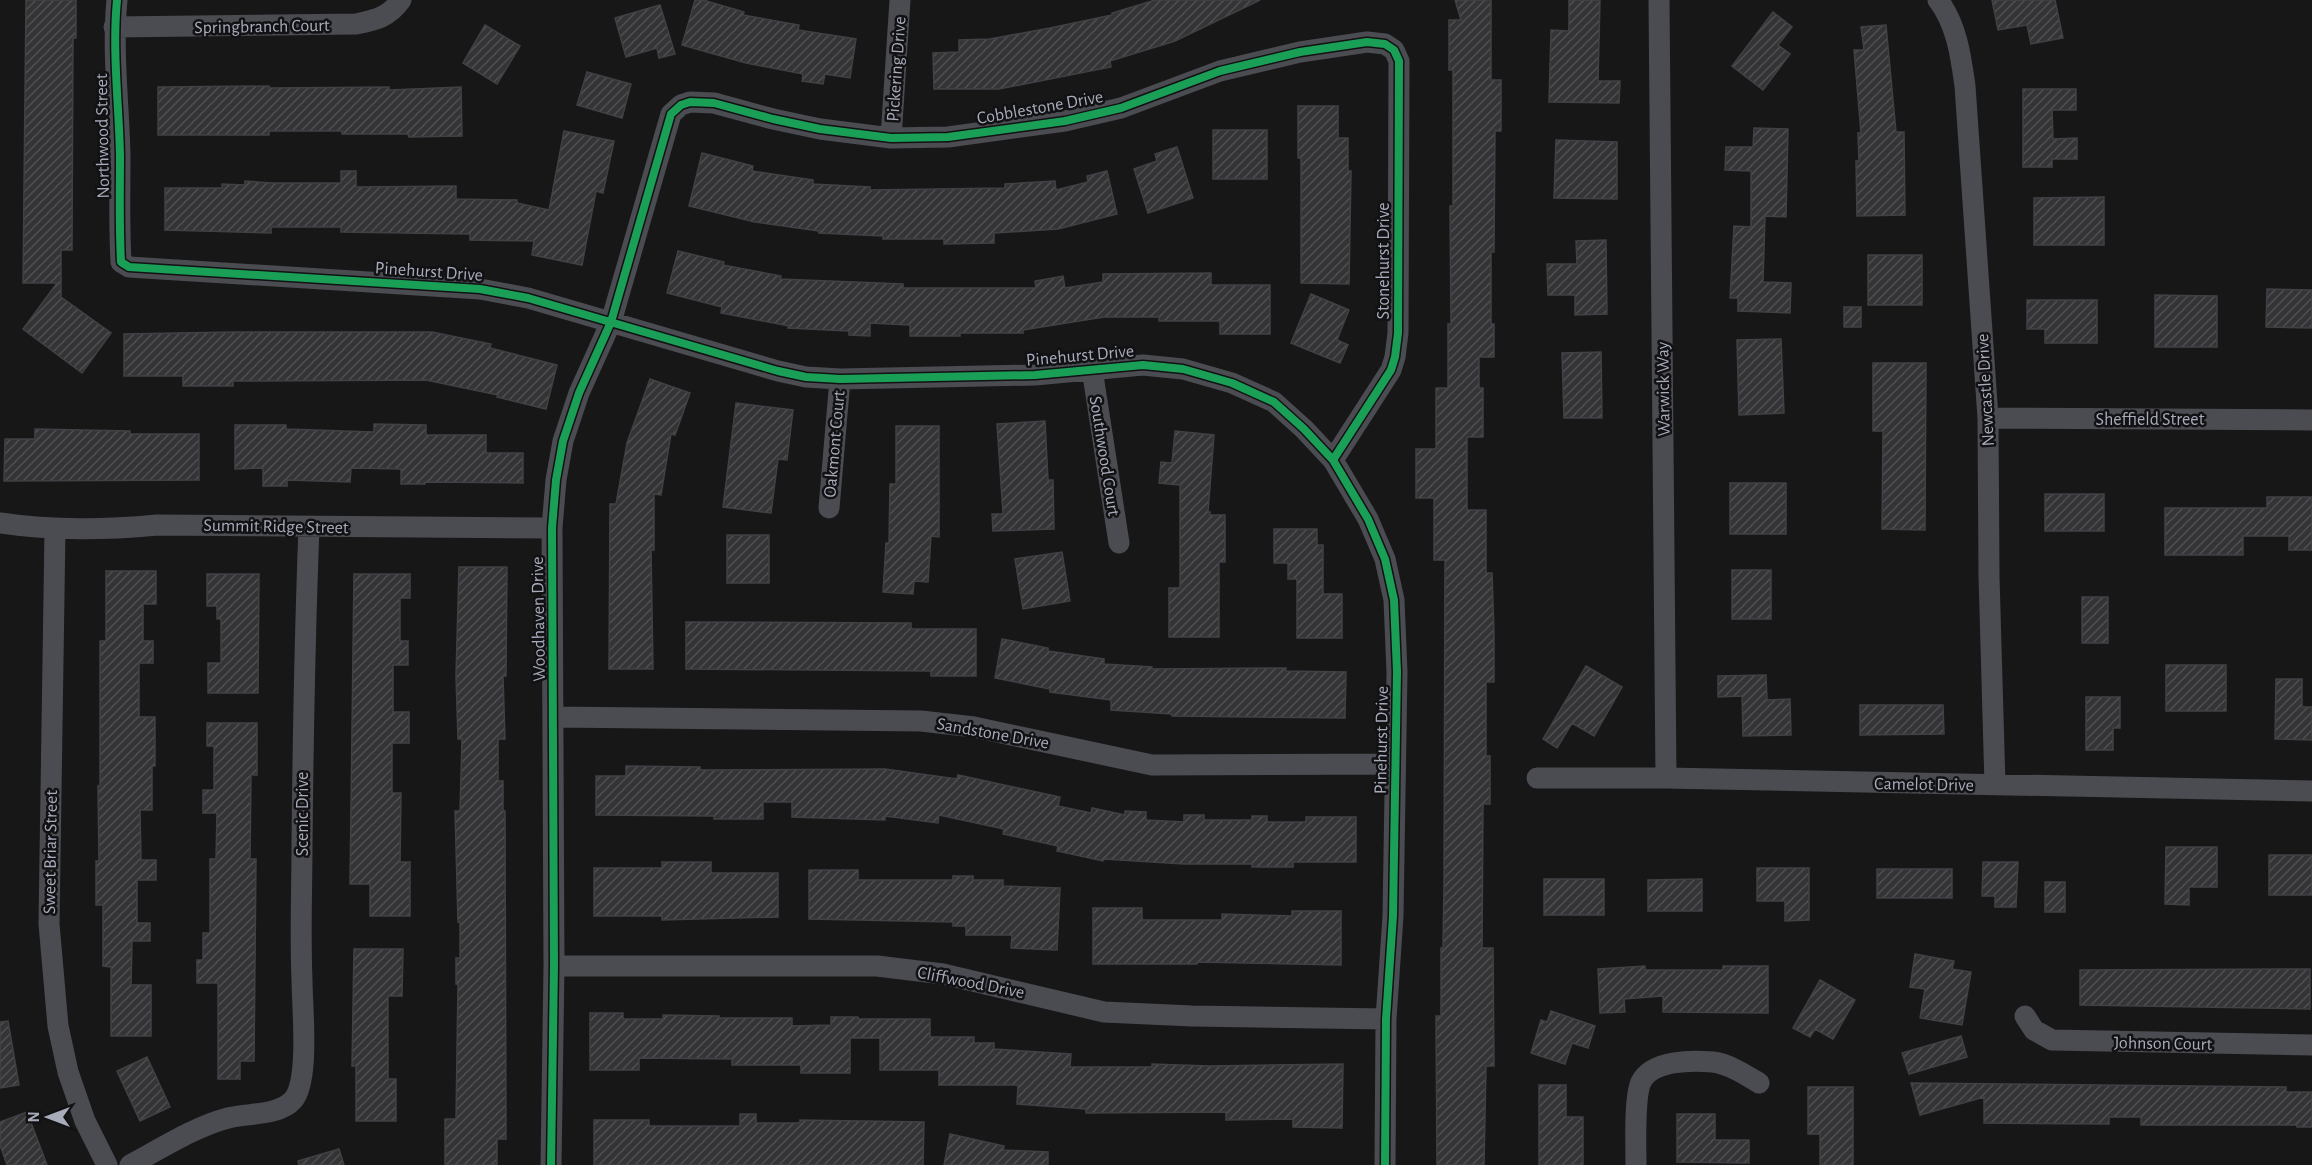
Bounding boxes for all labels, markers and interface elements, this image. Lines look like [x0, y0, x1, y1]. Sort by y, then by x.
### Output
street label: Pickering Drive [884, 16, 910, 122]
street label: Springbranch Court [194, 17, 330, 37]
street label: Northwood Street [93, 73, 113, 199]
street label: Cobblestone Drive [976, 88, 1105, 128]
street label: Stonehurst Drive [1375, 202, 1393, 320]
street label: Pinehurst Drive [374, 259, 484, 285]
street label: Newcastle Drive [1974, 333, 1998, 447]
street label: Warwick Way [1654, 341, 1674, 436]
street label: Pinehurst Drive [1025, 342, 1135, 370]
street label: Oakmont Court [821, 390, 849, 498]
street label: Southwood Court [1086, 395, 1122, 518]
street label: Sheffield Street [2096, 411, 2205, 429]
street label: Summit Ridge Street [203, 517, 349, 537]
street label: Woodhaven Drive [529, 556, 549, 682]
street label: Pinehurst Drive [1372, 686, 1392, 794]
street label: Sandstone Drive [935, 715, 1050, 753]
street label: Scenic Drive [294, 772, 312, 856]
street label: Camelot Drive [1874, 775, 1974, 795]
street label: Sweet Briar Street [41, 789, 61, 914]
street label: Cliffwood Drive [916, 964, 1026, 1002]
street label: Johnson Court [2114, 1034, 2213, 1054]
north arrow [18, 1087, 78, 1147]
text: N [26, 1111, 42, 1123]

